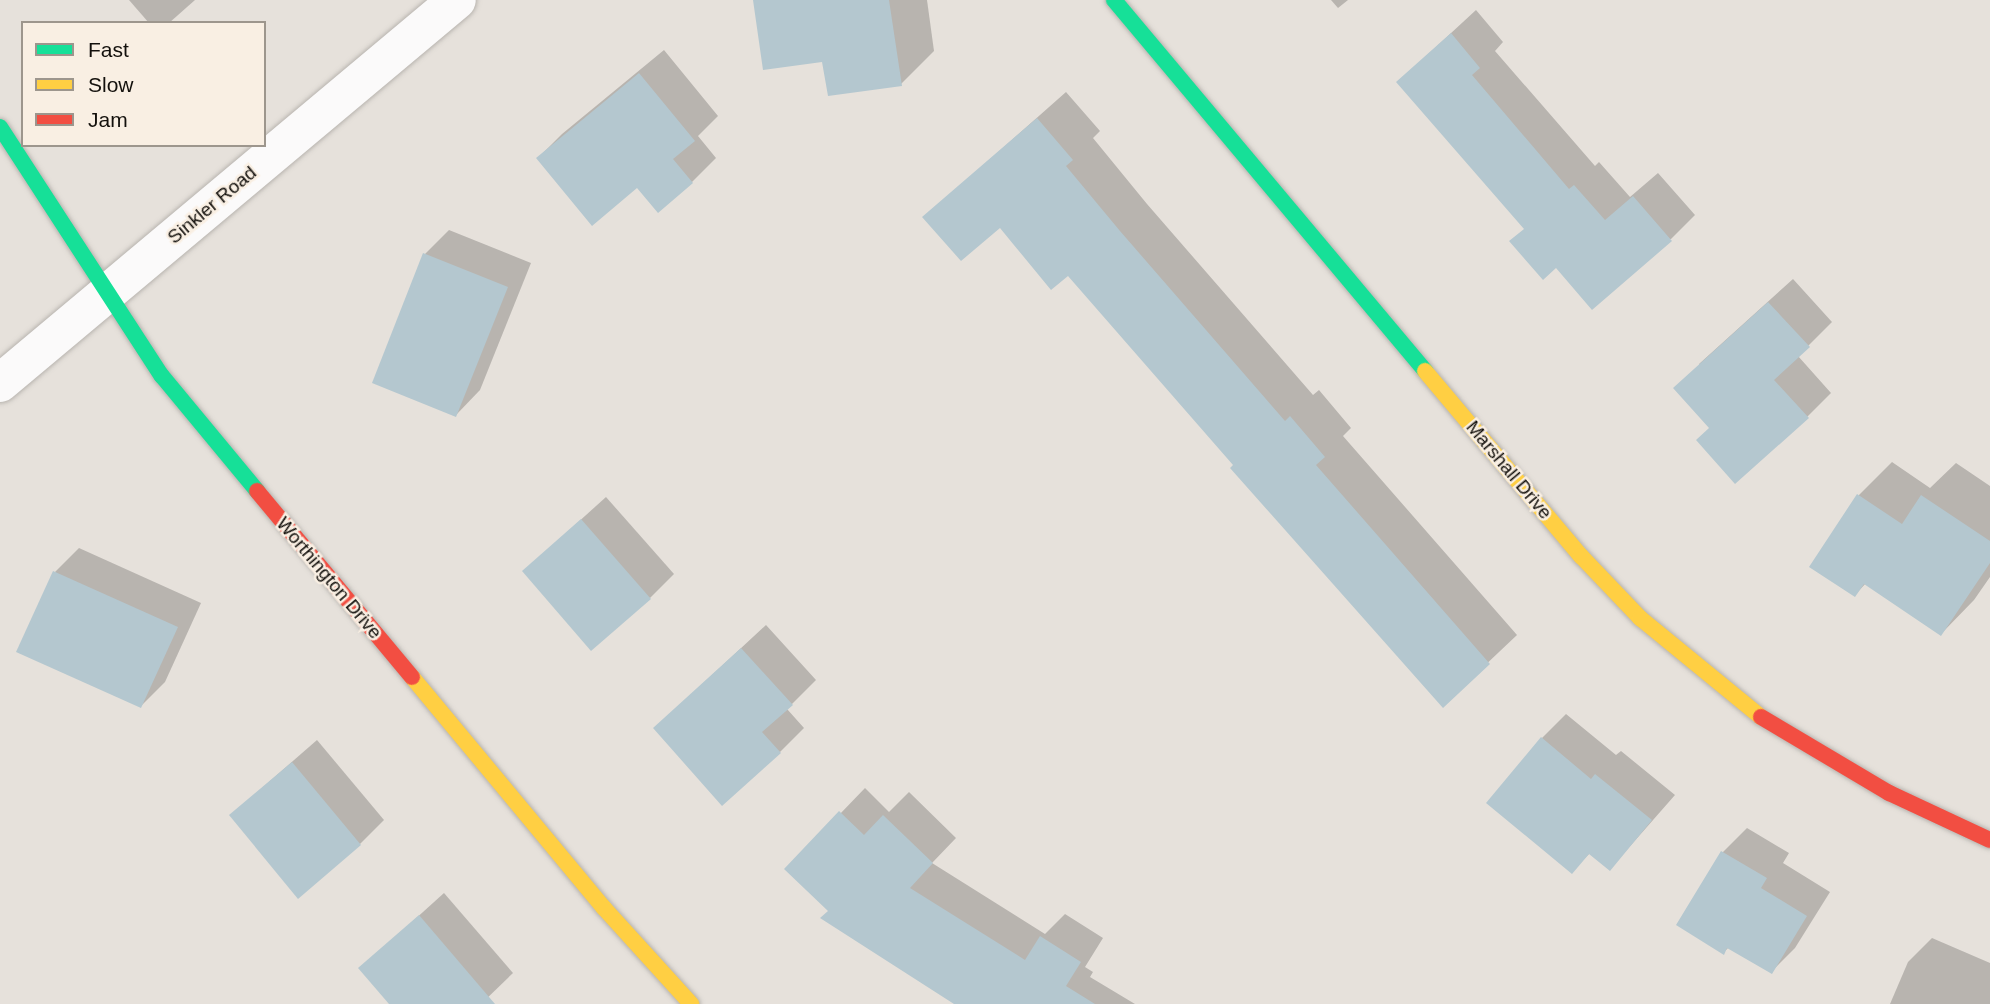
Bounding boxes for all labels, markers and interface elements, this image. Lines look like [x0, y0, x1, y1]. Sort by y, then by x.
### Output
legend [21, 21, 266, 147]
text: Fast [88, 38, 129, 61]
text: Slow [88, 73, 134, 96]
text: Jam [88, 108, 128, 131]
street label: Sinkler Road [163, 161, 261, 249]
street label: Marshall Drive [1461, 416, 1557, 524]
street label: Worthington Drive [272, 513, 386, 643]

